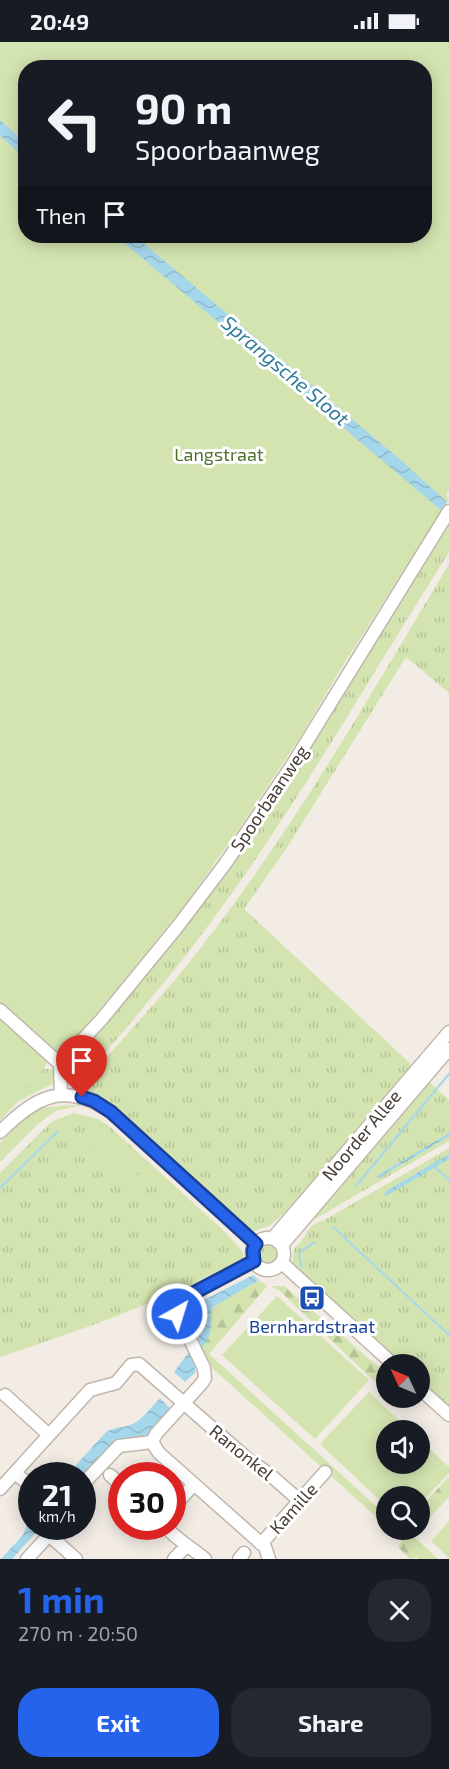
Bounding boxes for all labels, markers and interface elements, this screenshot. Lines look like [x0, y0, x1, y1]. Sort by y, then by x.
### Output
text: 20:49 [30, 8, 89, 34]
text: 90 m [135, 82, 232, 132]
icon: left [36, 84, 114, 162]
text: Spoorbaanweg [135, 133, 320, 165]
icon: arrive [98, 198, 131, 231]
text: Then [36, 202, 86, 228]
water label: Sprangsche Sloot [218, 310, 355, 430]
park label: Langstraat [174, 443, 264, 465]
street label: Spoorbaanweg [225, 741, 313, 855]
pin [56, 1035, 107, 1097]
icon: arrive [65, 1044, 98, 1077]
street label: Noorder Allee [317, 1085, 405, 1185]
position arrow [145, 1282, 209, 1346]
bus stop icon: Bernhardstraat [297, 1283, 327, 1313]
place label: Bernhardstraat [249, 1315, 375, 1337]
north arrow [376, 1354, 430, 1408]
map controls [376, 1354, 430, 1540]
street label: Ranonkel [206, 1420, 279, 1485]
button: sound [376, 1420, 430, 1474]
speed limit sign: 30 [108, 1462, 186, 1540]
text: 21 [42, 1476, 72, 1512]
street label: Kamille [264, 1478, 322, 1538]
button: search [376, 1486, 430, 1540]
text: km/h [38, 1507, 76, 1525]
text: 1 min [18, 1577, 105, 1620]
button: close [368, 1579, 431, 1642]
text: 270 m · 20:50 [18, 1621, 138, 1645]
button: Exit [18, 1688, 219, 1757]
button: Share [231, 1688, 431, 1757]

